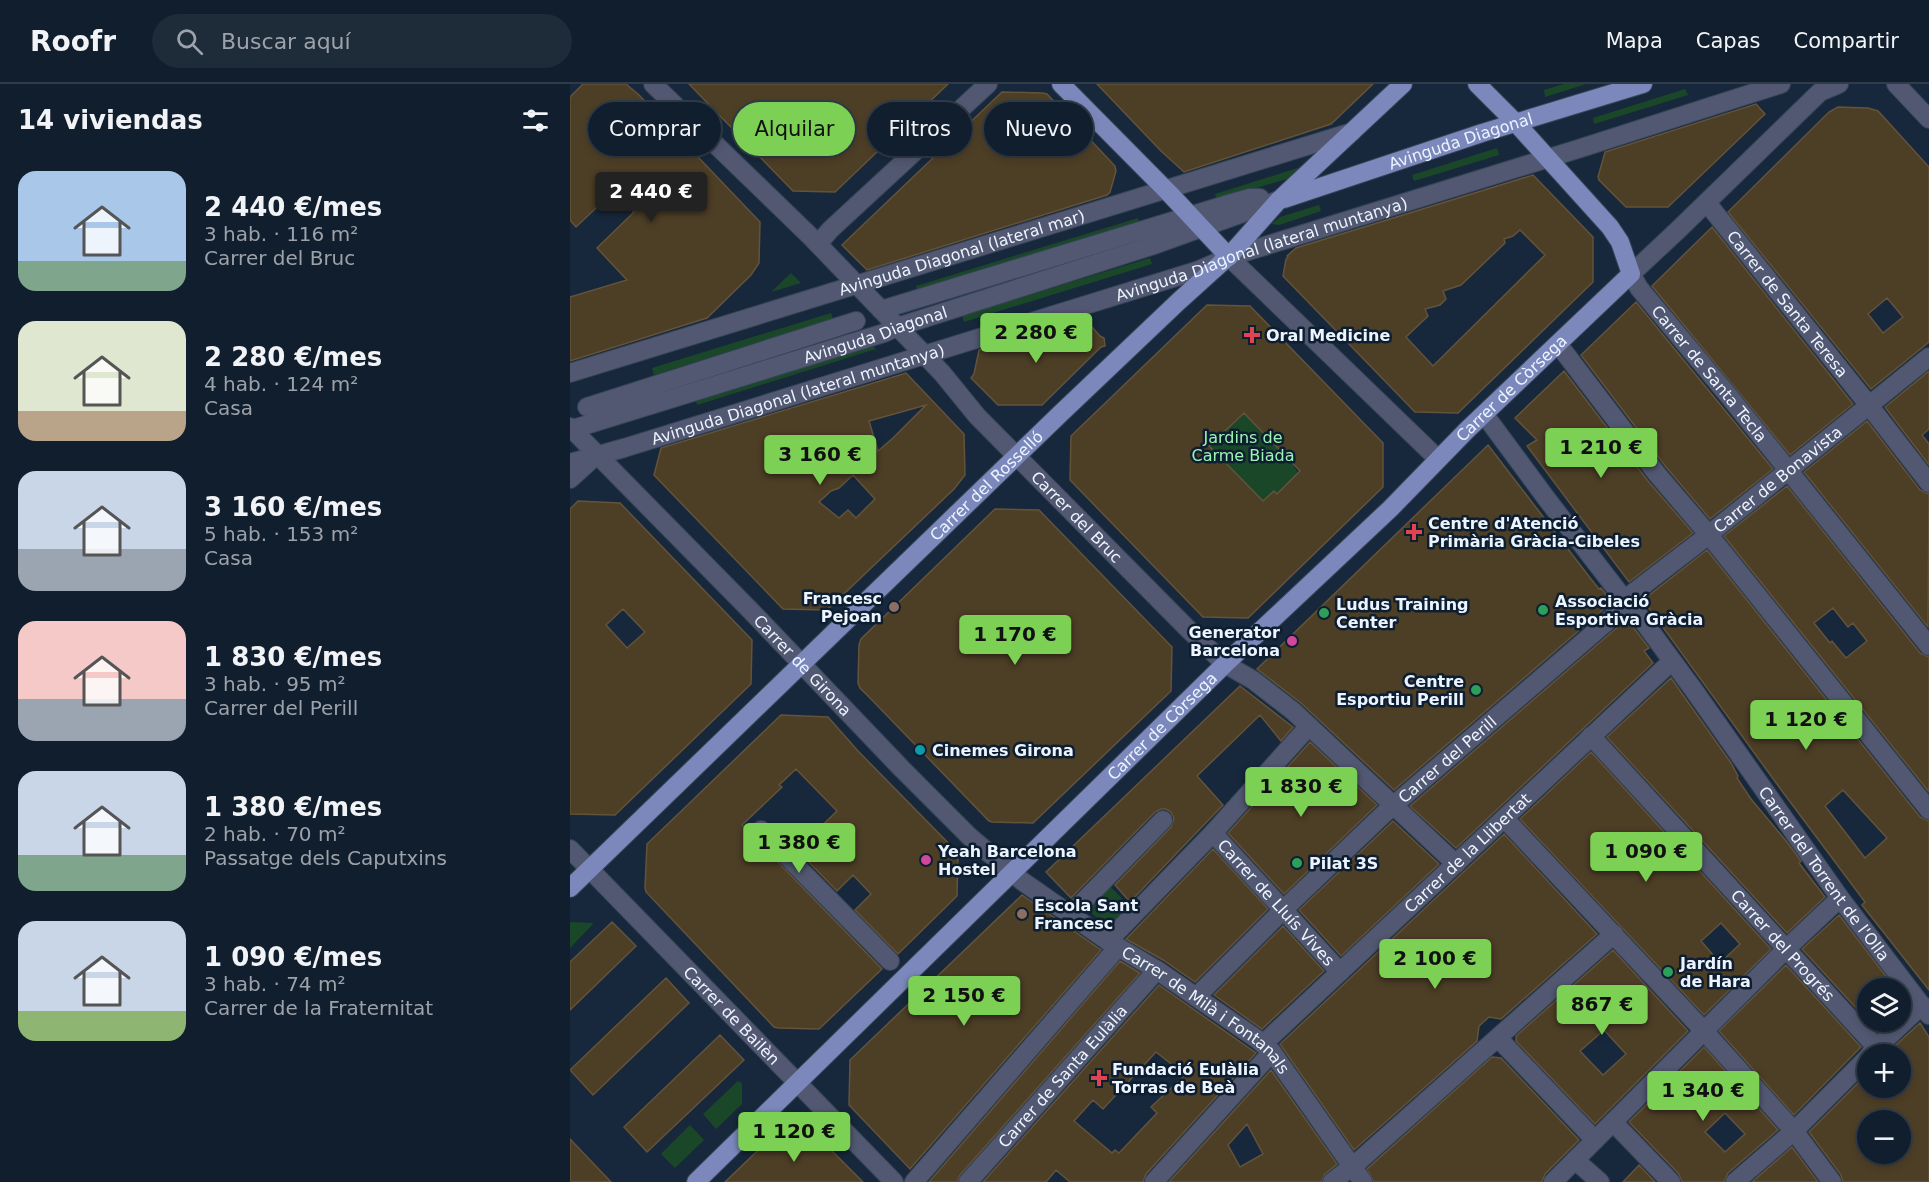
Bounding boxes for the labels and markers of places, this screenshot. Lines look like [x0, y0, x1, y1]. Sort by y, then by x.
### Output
pin: 2 440 € [596, 172, 706, 223]
pin: 2 280 € [981, 313, 1091, 364]
marker: Oral Medicine [1243, 326, 1261, 344]
place label: Oral Medicine [1266, 326, 1390, 345]
pin: 1 210 € [1546, 428, 1656, 479]
pin: 3 160 € [765, 435, 875, 486]
place label: Centre d'Atenció Primària Gràcia-Cibeles [1428, 514, 1640, 551]
marker: Centre d'Atenció Primària Gràcia-Cibeles [1405, 523, 1423, 541]
place label: Francesc Pejoan [803, 589, 882, 626]
place label: Associació Esportiva Gràcia [1555, 592, 1703, 629]
place label: Ludus Training Center [1336, 595, 1469, 632]
marker: Francesc Pejoan [887, 600, 901, 614]
marker: Associació Esportiva Gràcia [1536, 603, 1550, 617]
marker: Ludus Training Center [1317, 606, 1331, 620]
pin: 1 170 € [960, 615, 1070, 666]
place label: Generator Barcelona [1189, 623, 1280, 660]
marker: Generator Barcelona [1285, 634, 1299, 648]
place label: Centre Esportiu Perill [1336, 672, 1464, 709]
marker: Centre Esportiu Perill [1469, 683, 1483, 697]
pin: 1 120 € [1751, 700, 1861, 751]
place label: Cinemes Girona [932, 741, 1074, 760]
marker: Cinemes Girona [913, 743, 927, 757]
pin: 1 830 € [1246, 767, 1356, 818]
pin: 1 380 € [744, 823, 854, 874]
pin: 1 090 € [1591, 832, 1701, 883]
place label: Yeah Barcelona Hostel [937, 842, 1077, 879]
marker: Yeah Barcelona Hostel [919, 853, 933, 867]
place label: Pilat 3S [1309, 854, 1378, 873]
marker: Pilat 3S [1290, 856, 1304, 870]
place label: Escola Sant Francesc [1034, 896, 1138, 933]
marker: Escola Sant Francesc [1015, 907, 1029, 921]
pin: 2 100 € [1380, 939, 1490, 990]
place label: Jardín de Hara [1679, 954, 1751, 991]
marker: Jardín de Hara [1661, 965, 1675, 979]
pin: 2 150 € [909, 976, 1019, 1027]
pin: 867 € [1560, 985, 1644, 1036]
place label: Fundació Eulàlia Torras de Beà [1112, 1060, 1259, 1097]
marker: Fundació Eulàlia Torras de Beà [1090, 1069, 1108, 1087]
pin: 1 340 € [1648, 1071, 1758, 1122]
pin: 1 120 € [739, 1112, 849, 1163]

